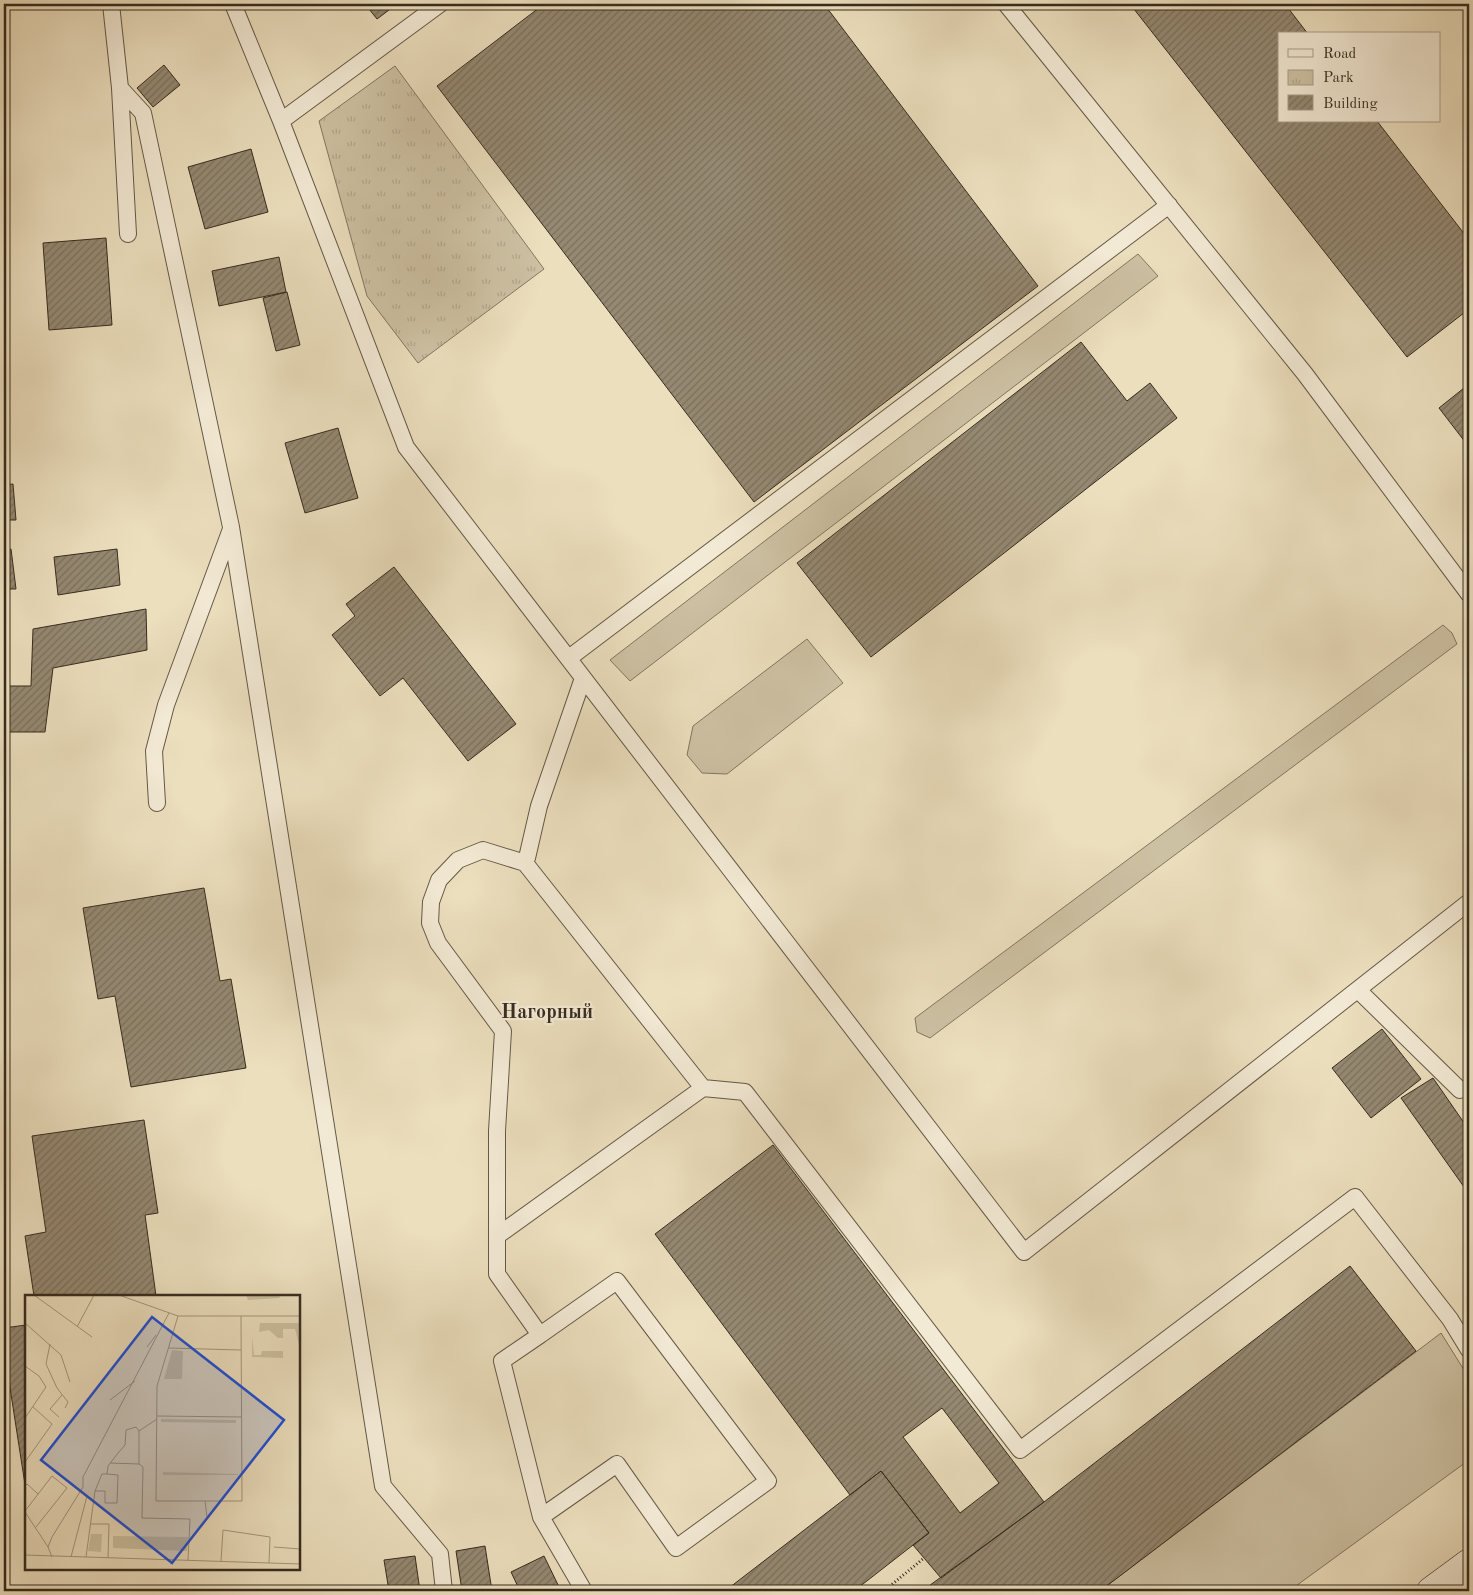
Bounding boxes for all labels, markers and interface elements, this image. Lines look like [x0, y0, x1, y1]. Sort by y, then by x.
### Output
legend [1278, 32, 1440, 122]
text: Road [1323, 47, 1357, 62]
text: Park [1323, 71, 1354, 86]
text: Building [1323, 97, 1378, 112]
district label: Нагорный [501, 1003, 593, 1023]
inset map [25, 1295, 300, 1570]

